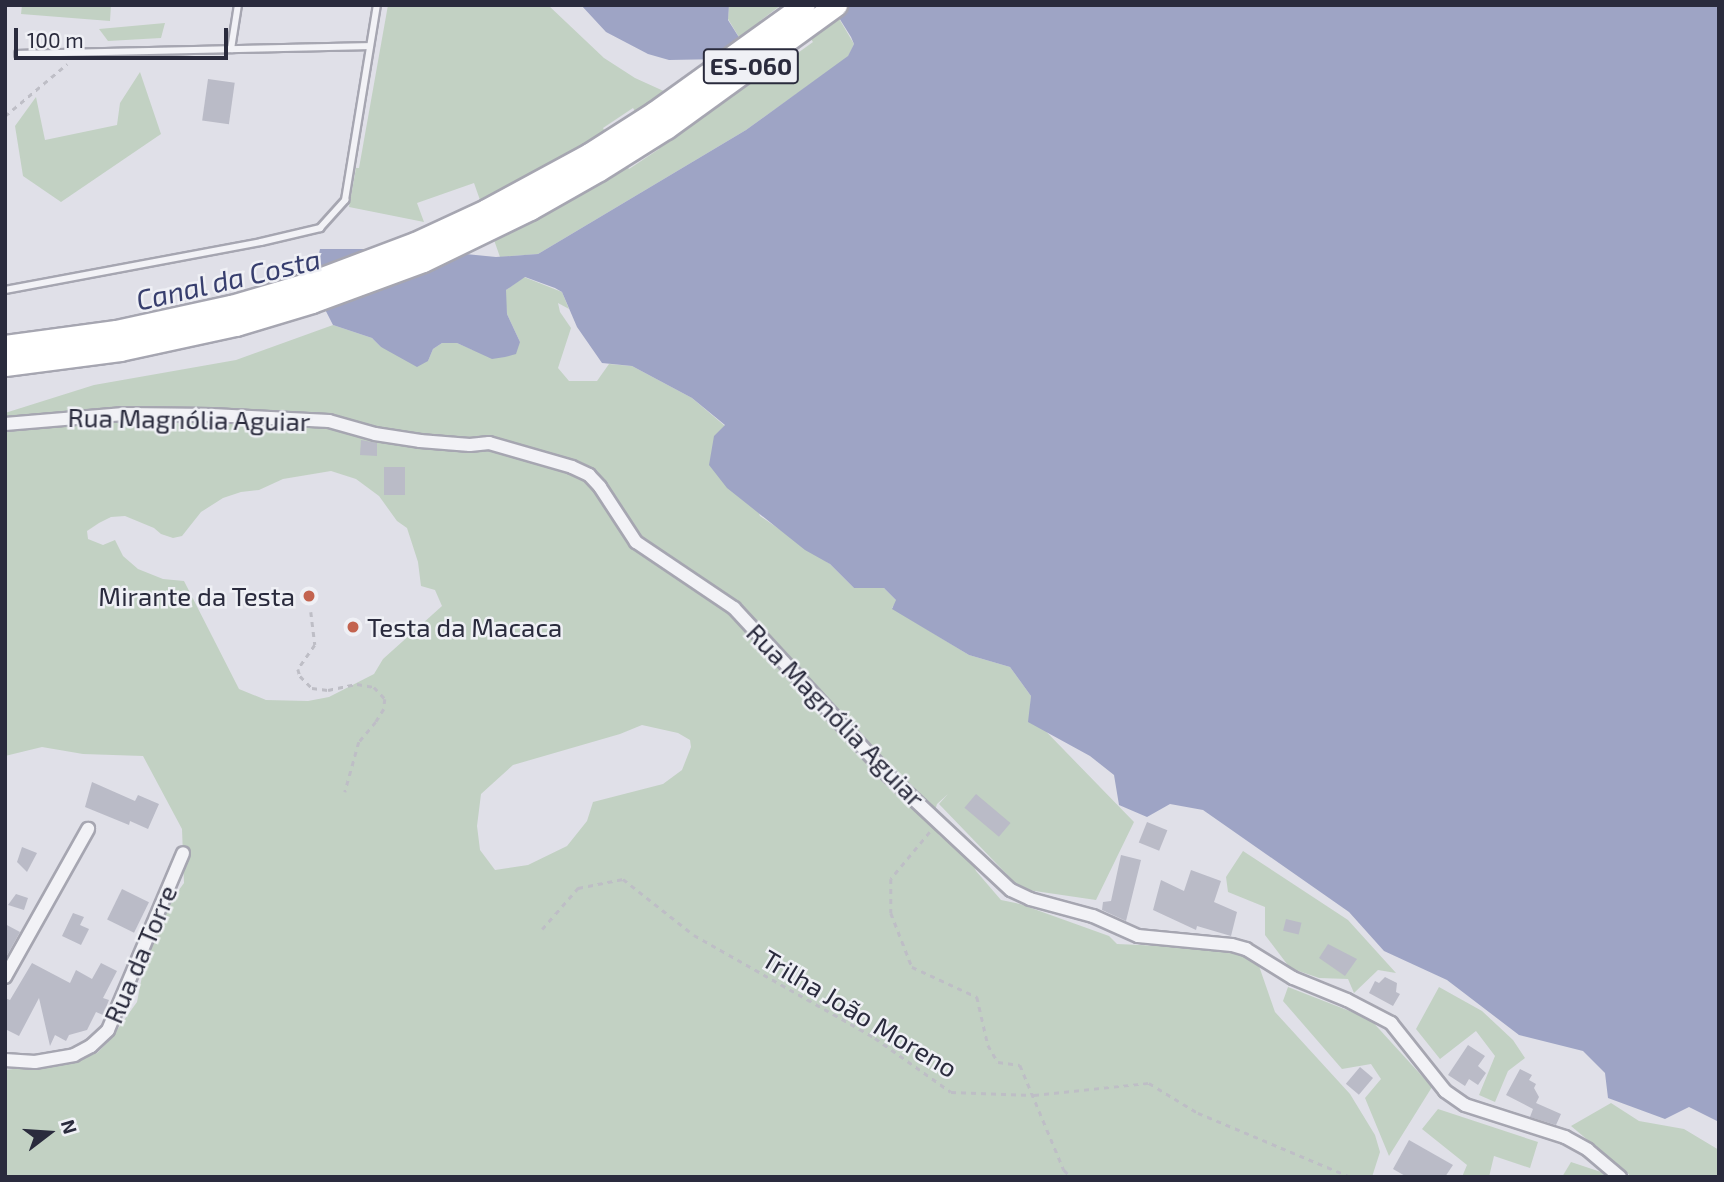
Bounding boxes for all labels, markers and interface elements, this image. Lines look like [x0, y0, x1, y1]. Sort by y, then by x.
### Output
scale bar [18, 14, 231, 58]
text: 100 m [27, 27, 84, 52]
road number: ES-060 [702, 46, 800, 86]
water label: Canal da Costa [132, 241, 324, 317]
street label: Rua Magnólia Aguiar [67, 401, 311, 437]
place label: Mirante da Testa [98, 580, 295, 612]
marker: Mirante da Testa [301, 588, 317, 604]
place label: Testa da Macaca [367, 611, 562, 643]
street label: Rua Magnólia Aguiar [740, 617, 932, 813]
marker: Testa da Macaca [345, 619, 361, 635]
street label: Rua da Torre [97, 880, 183, 1028]
street label: Trilha João Moreno [757, 942, 963, 1084]
north arrow [14, 1098, 84, 1168]
text: N [57, 1117, 83, 1137]

